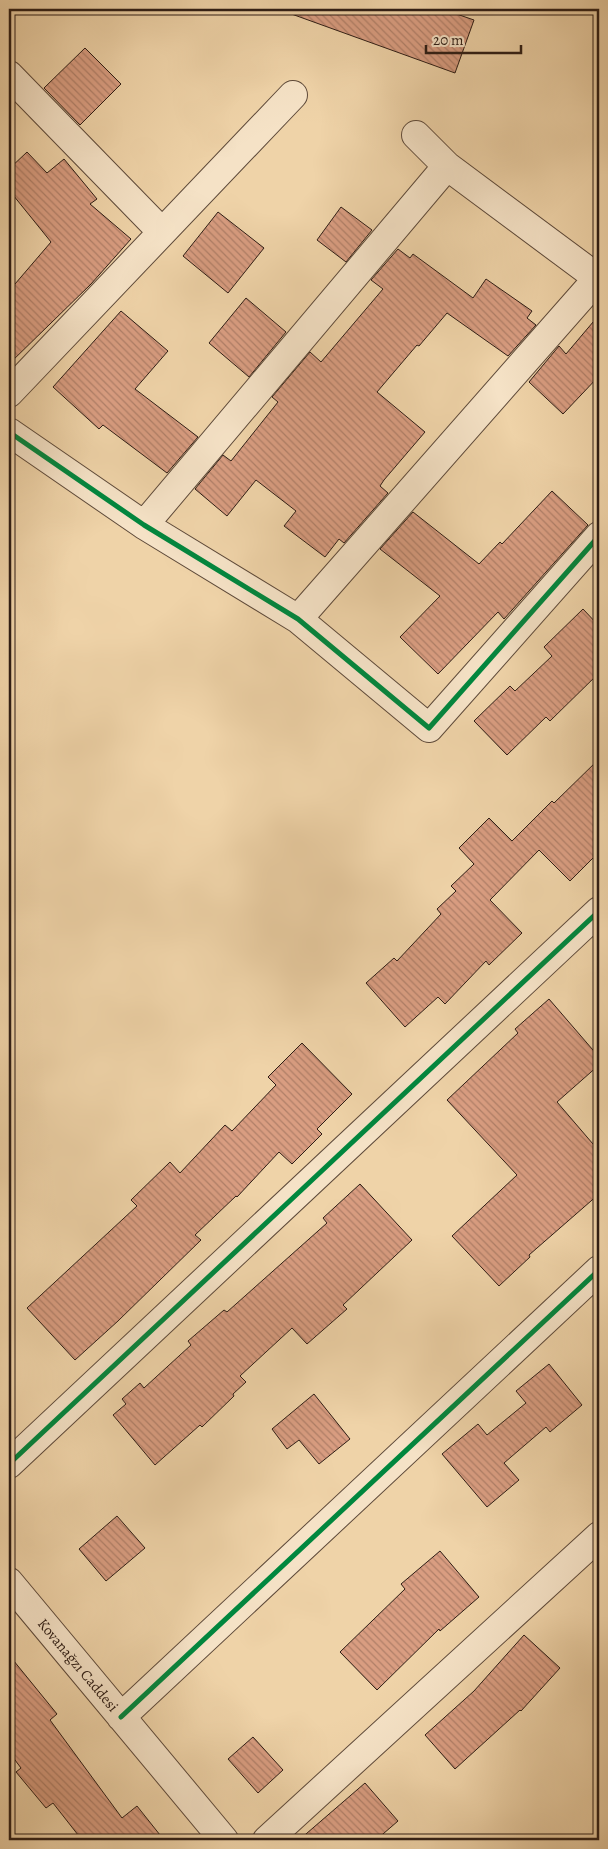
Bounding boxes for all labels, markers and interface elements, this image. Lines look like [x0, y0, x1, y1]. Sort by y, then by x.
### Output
scale bar [426, 22, 520, 54]
text: 20 m [433, 30, 464, 50]
street label: Kovanağzı Caddesi [33, 1614, 123, 1716]

